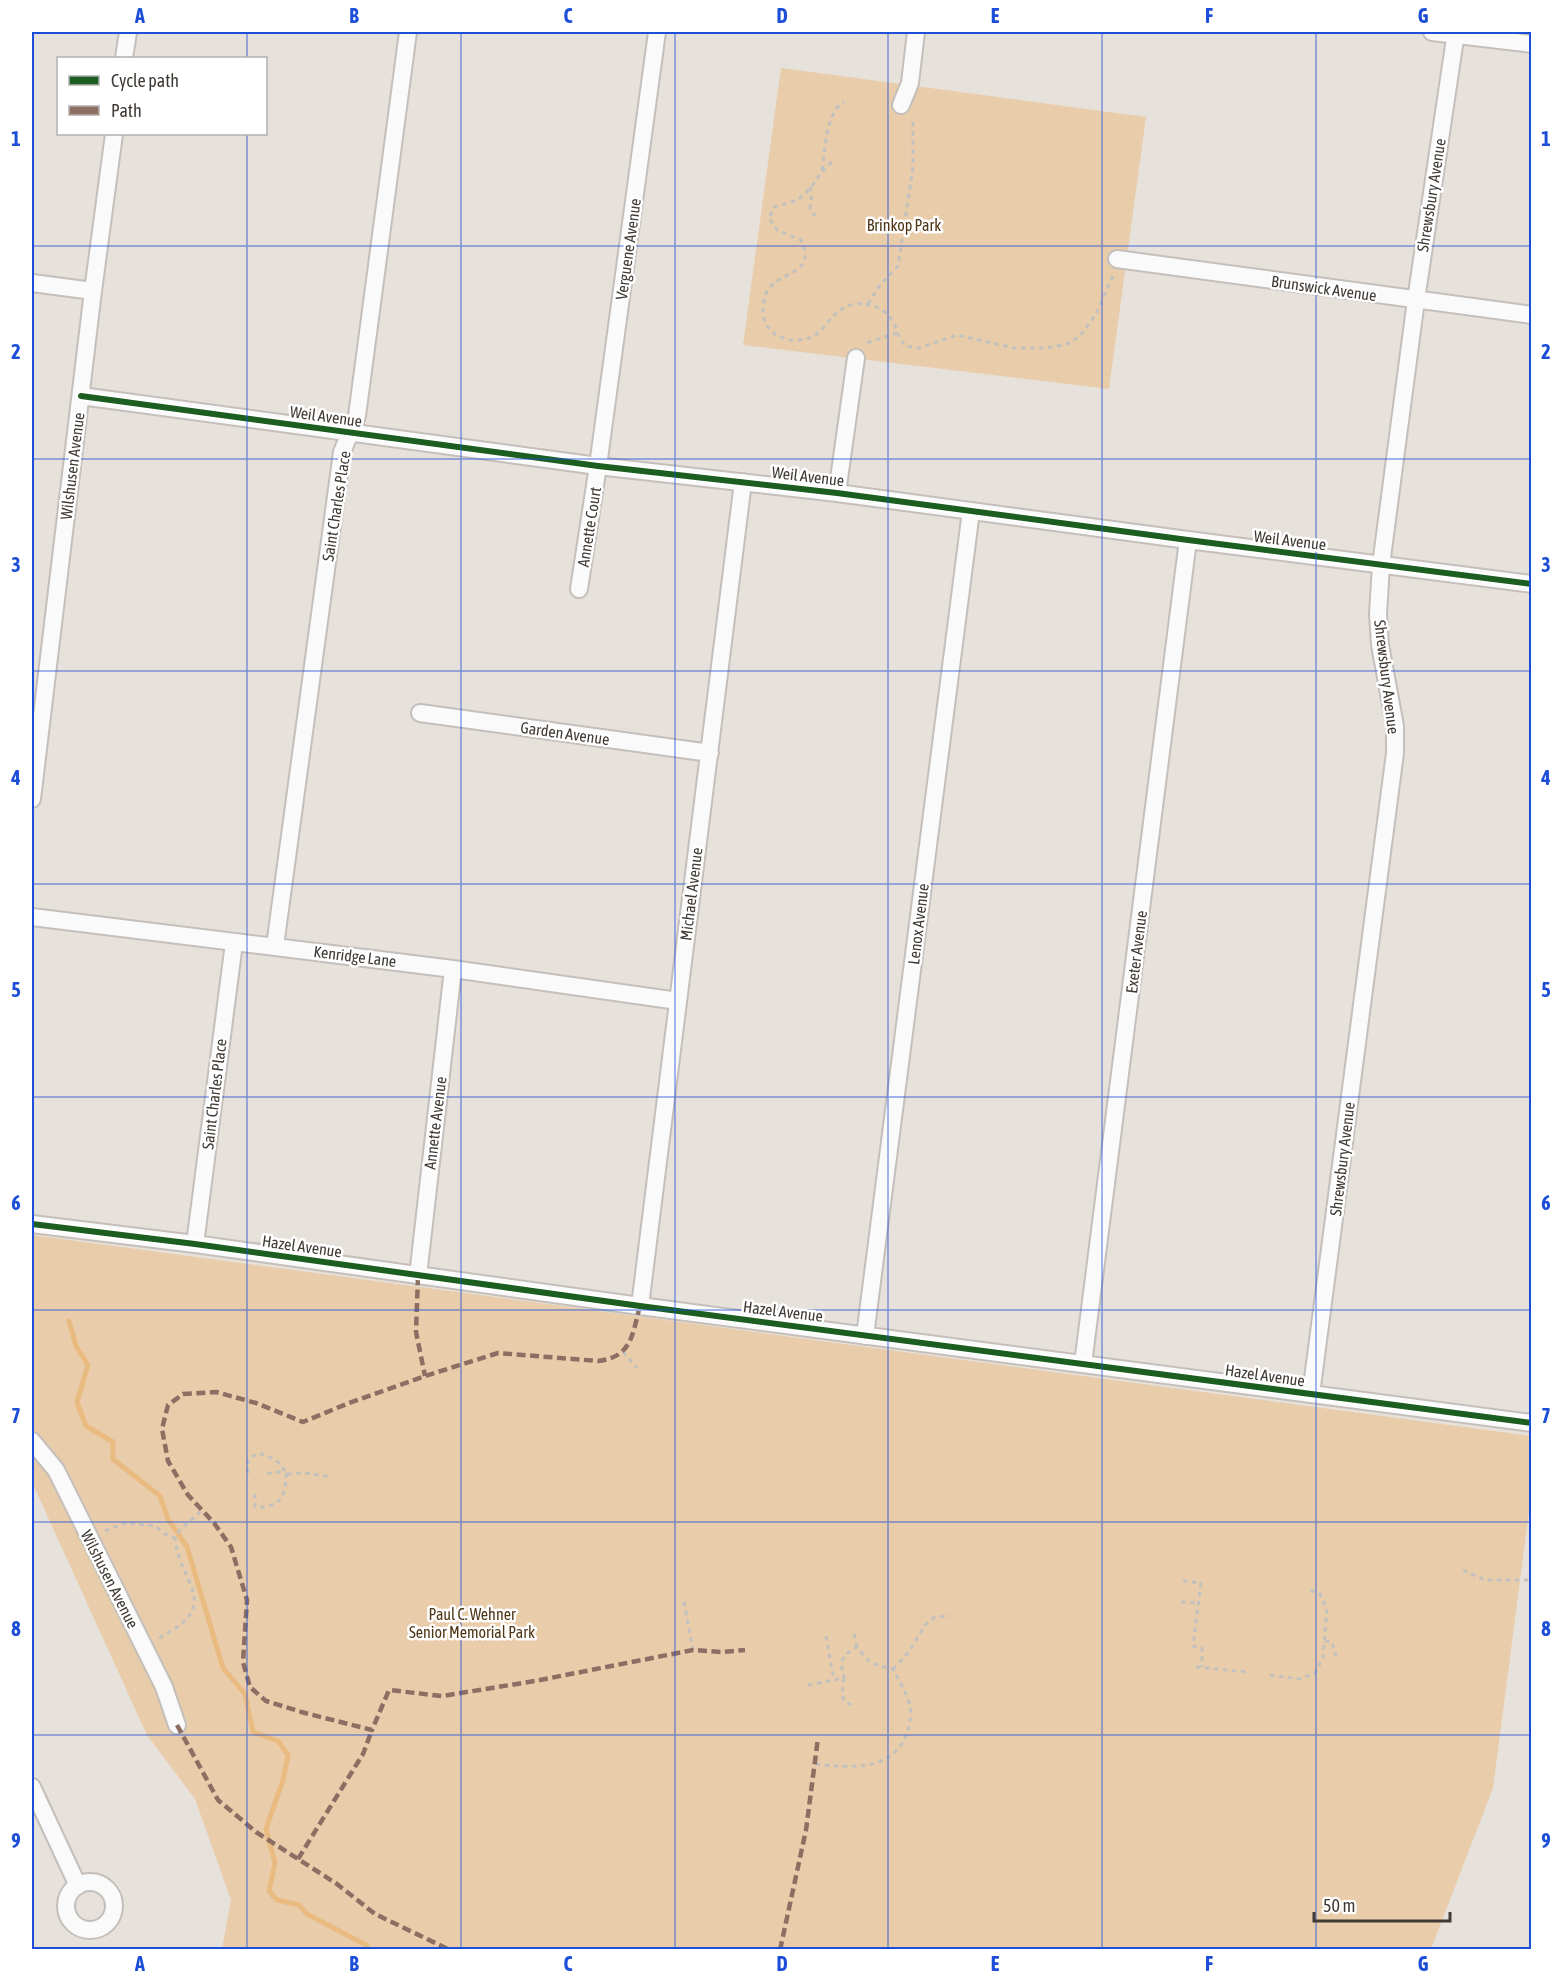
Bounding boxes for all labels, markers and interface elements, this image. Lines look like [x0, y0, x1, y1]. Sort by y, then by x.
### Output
text: A [134, 4, 145, 27]
text: B [349, 4, 359, 27]
text: C [564, 4, 573, 27]
text: D [776, 4, 788, 27]
text: E [991, 4, 1000, 27]
text: F [1205, 4, 1213, 27]
text: G [1418, 4, 1429, 27]
legend [57, 57, 267, 135]
text: Cycle path [111, 70, 179, 91]
text: Path [111, 100, 142, 121]
text: 1 [11, 127, 21, 150]
text: 1 [1541, 127, 1551, 150]
street label: Shrewsbury Avenue [1413, 137, 1450, 253]
street label: Verguene Avenue [612, 197, 645, 301]
park label: Brinkop Park [867, 216, 941, 235]
street label: Brunswick Avenue [1270, 272, 1378, 304]
text: 2 [11, 340, 21, 363]
text: 2 [1541, 340, 1551, 363]
street label: Weil Avenue [289, 402, 363, 430]
street label: Wilshusen Avenue [56, 411, 88, 521]
street label: Saint Charles Place [318, 450, 354, 562]
street label: Weil Avenue [771, 463, 845, 489]
street label: Annette Court [574, 485, 604, 568]
street label: Weil Avenue [1253, 527, 1327, 553]
text: 3 [11, 553, 21, 576]
text: 3 [1541, 553, 1551, 576]
street label: Shrewsbury Avenue [1370, 619, 1403, 735]
street label: Garden Avenue [519, 718, 611, 748]
text: 4 [10, 766, 21, 789]
text: 4 [1540, 766, 1551, 789]
street label: Michael Avenue [676, 846, 706, 942]
street label: Lenox Avenue [904, 882, 932, 966]
street label: Exeter Avenue [1122, 910, 1150, 994]
street label: Kenridge Lane [312, 942, 397, 971]
text: 5 [11, 978, 21, 1001]
text: 5 [1541, 978, 1551, 1001]
street label: Saint Charles Place [198, 1038, 230, 1150]
street label: Annette Avenue [420, 1076, 450, 1170]
street label: Shrewsbury Avenue [1326, 1101, 1359, 1217]
text: 6 [11, 1191, 21, 1214]
text: 6 [1541, 1191, 1551, 1214]
street label: Hazel Avenue [261, 1231, 343, 1261]
street label: Hazel Avenue [742, 1297, 824, 1325]
street label: Hazel Avenue [1224, 1360, 1306, 1390]
text: 7 [11, 1404, 21, 1427]
text: 7 [1541, 1404, 1551, 1427]
street label: Wilshusen Avenue [78, 1527, 142, 1631]
park label: Paul C. Wehner Senior Memorial Park [409, 1605, 535, 1641]
text: 8 [11, 1617, 21, 1640]
text: 8 [1541, 1617, 1551, 1640]
text: 9 [11, 1829, 21, 1852]
text: 9 [1541, 1829, 1551, 1852]
scale bar [1314, 1885, 1450, 1923]
text: 50 m [1323, 1895, 1355, 1916]
text: A [134, 1952, 145, 1975]
text: B [349, 1952, 359, 1975]
text: C [564, 1952, 573, 1975]
text: D [776, 1952, 788, 1975]
text: E [991, 1952, 1000, 1975]
text: F [1205, 1952, 1213, 1975]
text: G [1418, 1952, 1429, 1975]

